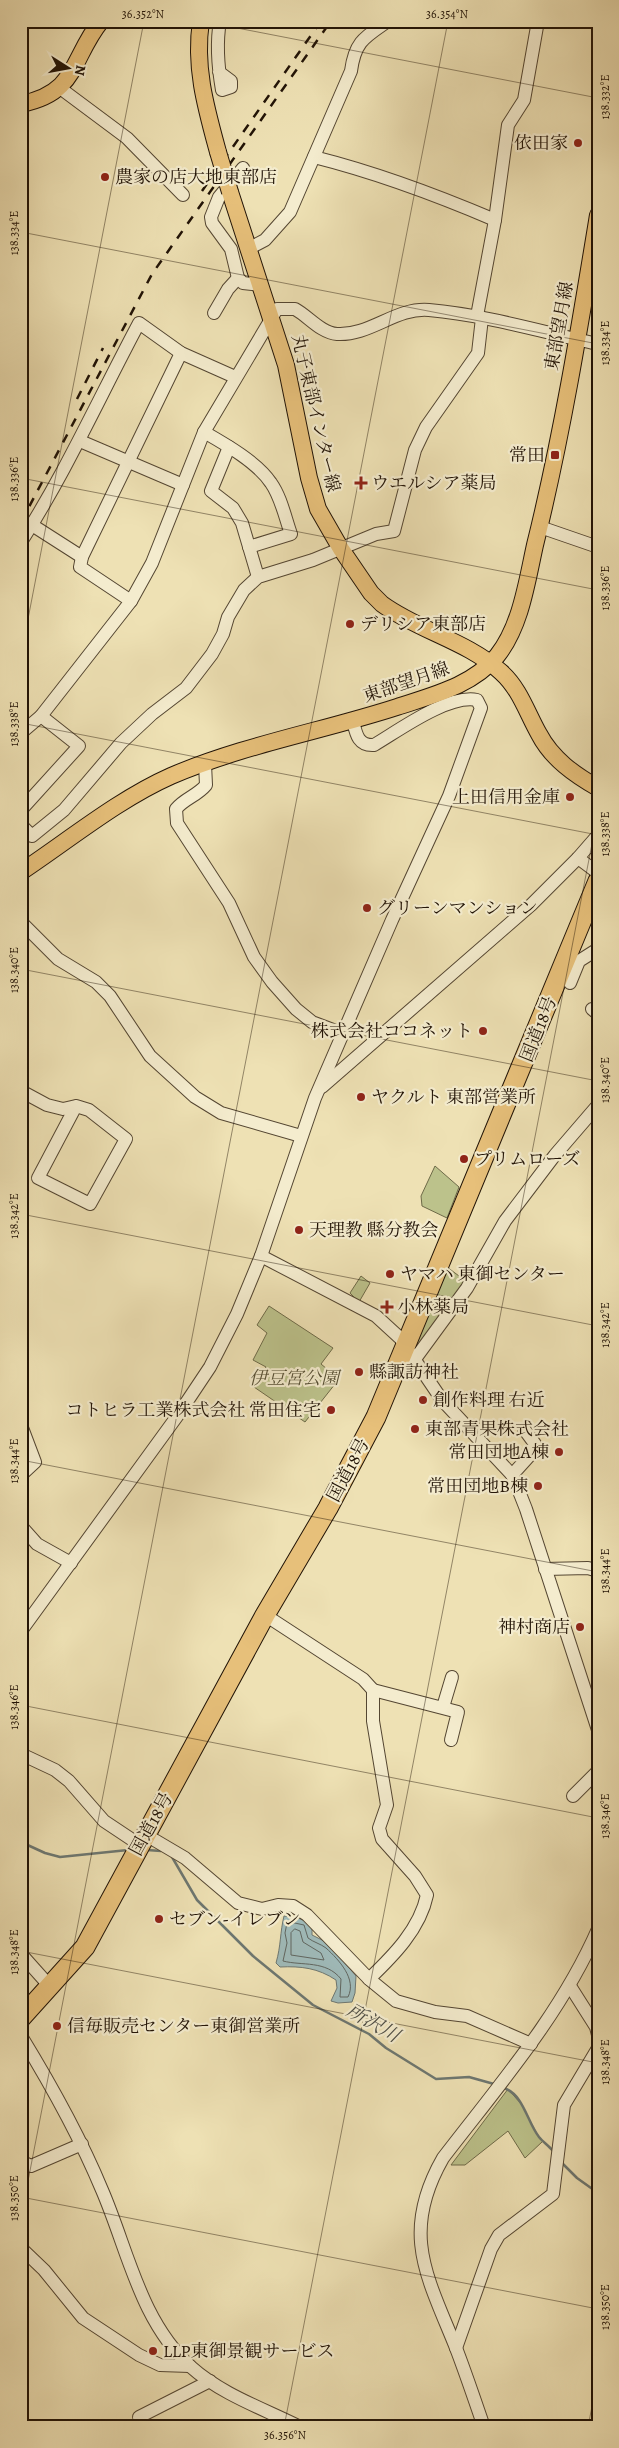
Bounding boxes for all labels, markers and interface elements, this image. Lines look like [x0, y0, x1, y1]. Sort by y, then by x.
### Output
text: 36.352°N [122, 6, 165, 22]
text: 36.354°N [426, 6, 468, 22]
north arrow [42, 42, 92, 92]
text: N [70, 64, 91, 77]
text: 138.332°E [597, 75, 613, 119]
place label: 依田家 [514, 131, 568, 155]
marker: 依田家 [572, 137, 584, 149]
place label: 農家の店大地東部店 [115, 165, 277, 189]
marker: 農家の店大地東部店 [99, 171, 111, 183]
text: 138.334°E [6, 211, 22, 255]
street label: 東部望月線 [539, 280, 579, 372]
text: 138.334°E [597, 321, 613, 365]
street label: 丸子東部インター線 [286, 332, 346, 494]
place label: 常田 [509, 443, 545, 467]
marker: 常田 [549, 449, 561, 461]
text: 138.336°E [6, 457, 22, 501]
place label: ウエルシア薬局 [371, 471, 497, 495]
marker: ウエルシア薬局 [355, 477, 367, 489]
text: 138.336°E [597, 566, 613, 610]
place label: デリシア東部店 [360, 612, 486, 636]
marker: デリシア東部店 [344, 618, 356, 630]
street label: 東部望月線 [360, 656, 452, 708]
text: 138.338°E [6, 701, 22, 747]
place label: 上田信用金庫 [452, 785, 560, 809]
marker: 上田信用金庫 [564, 791, 576, 803]
text: 138.338°E [597, 811, 613, 857]
place label: グリーンマンション [377, 896, 538, 920]
marker: グリーンマンション [361, 902, 373, 914]
text: 138.340°E [6, 947, 22, 993]
street label: 国道18号 [514, 993, 562, 1065]
place label: 株式会社ココネット [311, 1019, 473, 1043]
marker: 株式会社ココネット [477, 1025, 489, 1037]
text: 138.340°E [597, 1057, 613, 1103]
place label: ヤクルト 東部営業所 [371, 1085, 536, 1109]
marker: ヤクルト 東部営業所 [355, 1091, 367, 1103]
place label: プリムローズ [474, 1147, 580, 1171]
marker: プリムローズ [458, 1153, 470, 1165]
text: 138.342°E [6, 1193, 22, 1239]
place label: 天理教 縣分教会 [309, 1218, 439, 1242]
marker: 天理教 縣分教会 [293, 1224, 305, 1236]
place label: ヤマハ 東御センター [400, 1262, 565, 1286]
marker: ヤマハ 東御センター [384, 1268, 396, 1280]
place label: 小林薬局 [397, 1295, 469, 1319]
marker: 小林薬局 [381, 1301, 393, 1313]
text: 138.342°E [597, 1302, 613, 1348]
place label: 縣諏訪神社 [369, 1360, 459, 1384]
park label: 伊豆宮公園 [249, 1366, 342, 1390]
marker: 縣諏訪神社 [353, 1366, 365, 1378]
place label: 創作料理 右近 [433, 1388, 545, 1412]
marker: 創作料理 右近 [417, 1394, 429, 1406]
place label: コトヒラ工業株式会社 常田住宅 [65, 1398, 321, 1422]
marker: コトヒラ工業株式会社 常田住宅 [325, 1404, 337, 1416]
place label: 東部青果株式会社 [425, 1417, 569, 1441]
marker: 東部青果株式会社 [409, 1423, 421, 1435]
street label: 国道18号 [321, 1434, 375, 1506]
text: 138.344°E [6, 1438, 22, 1484]
place label: 常田団地A棟 [448, 1440, 549, 1464]
marker: 常田団地A棟 [553, 1446, 565, 1458]
place label: 常田団地B棟 [427, 1474, 528, 1498]
marker: 常田団地B棟 [532, 1480, 544, 1492]
text: 138.344°E [597, 1548, 613, 1594]
place label: 神村商店 [498, 1615, 570, 1639]
marker: 神村商店 [574, 1621, 586, 1633]
text: 138.346°E [6, 1684, 22, 1730]
street label: 国道18号 [124, 1788, 178, 1860]
text: 138.346°E [597, 1793, 613, 1839]
place label: セブン-イレブン [169, 1907, 300, 1931]
marker: セブン-イレブン [153, 1913, 165, 1925]
text: 138.348°E [6, 1929, 22, 1975]
water label: 所沢川 [342, 1997, 406, 2050]
place label: 信毎販売センター東御営業所 [67, 2014, 300, 2038]
marker: 信毎販売センター東御営業所 [51, 2020, 63, 2032]
text: 138.348°E [597, 2039, 613, 2085]
text: 138.350°E [6, 2175, 22, 2221]
text: 138.350°E [597, 2284, 613, 2330]
place label: LLP東御景観サービス [163, 2339, 334, 2363]
marker: LLP東御景観サービス [147, 2345, 159, 2357]
text: 36.356°N [264, 2427, 306, 2443]

